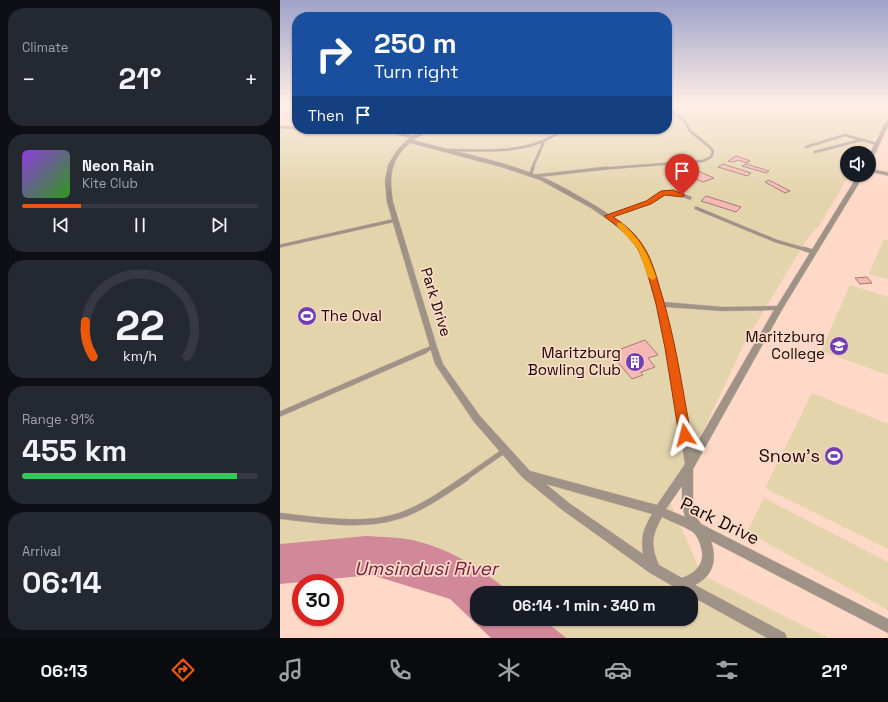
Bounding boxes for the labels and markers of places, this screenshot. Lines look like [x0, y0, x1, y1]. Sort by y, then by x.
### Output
pin [665, 154, 699, 195]
sports icon: The Oval [296, 305, 318, 327]
place label: The Oval [321, 306, 382, 325]
place label: Maritzburg College [745, 327, 825, 363]
school or university icon: Maritzburg College [828, 335, 850, 357]
place label: Maritzburg Bowling Club [528, 343, 621, 379]
building icon: Maritzburg Bowling Club [624, 351, 646, 373]
place label: Snow's [759, 444, 820, 467]
sports icon: Snow's [823, 445, 845, 467]

